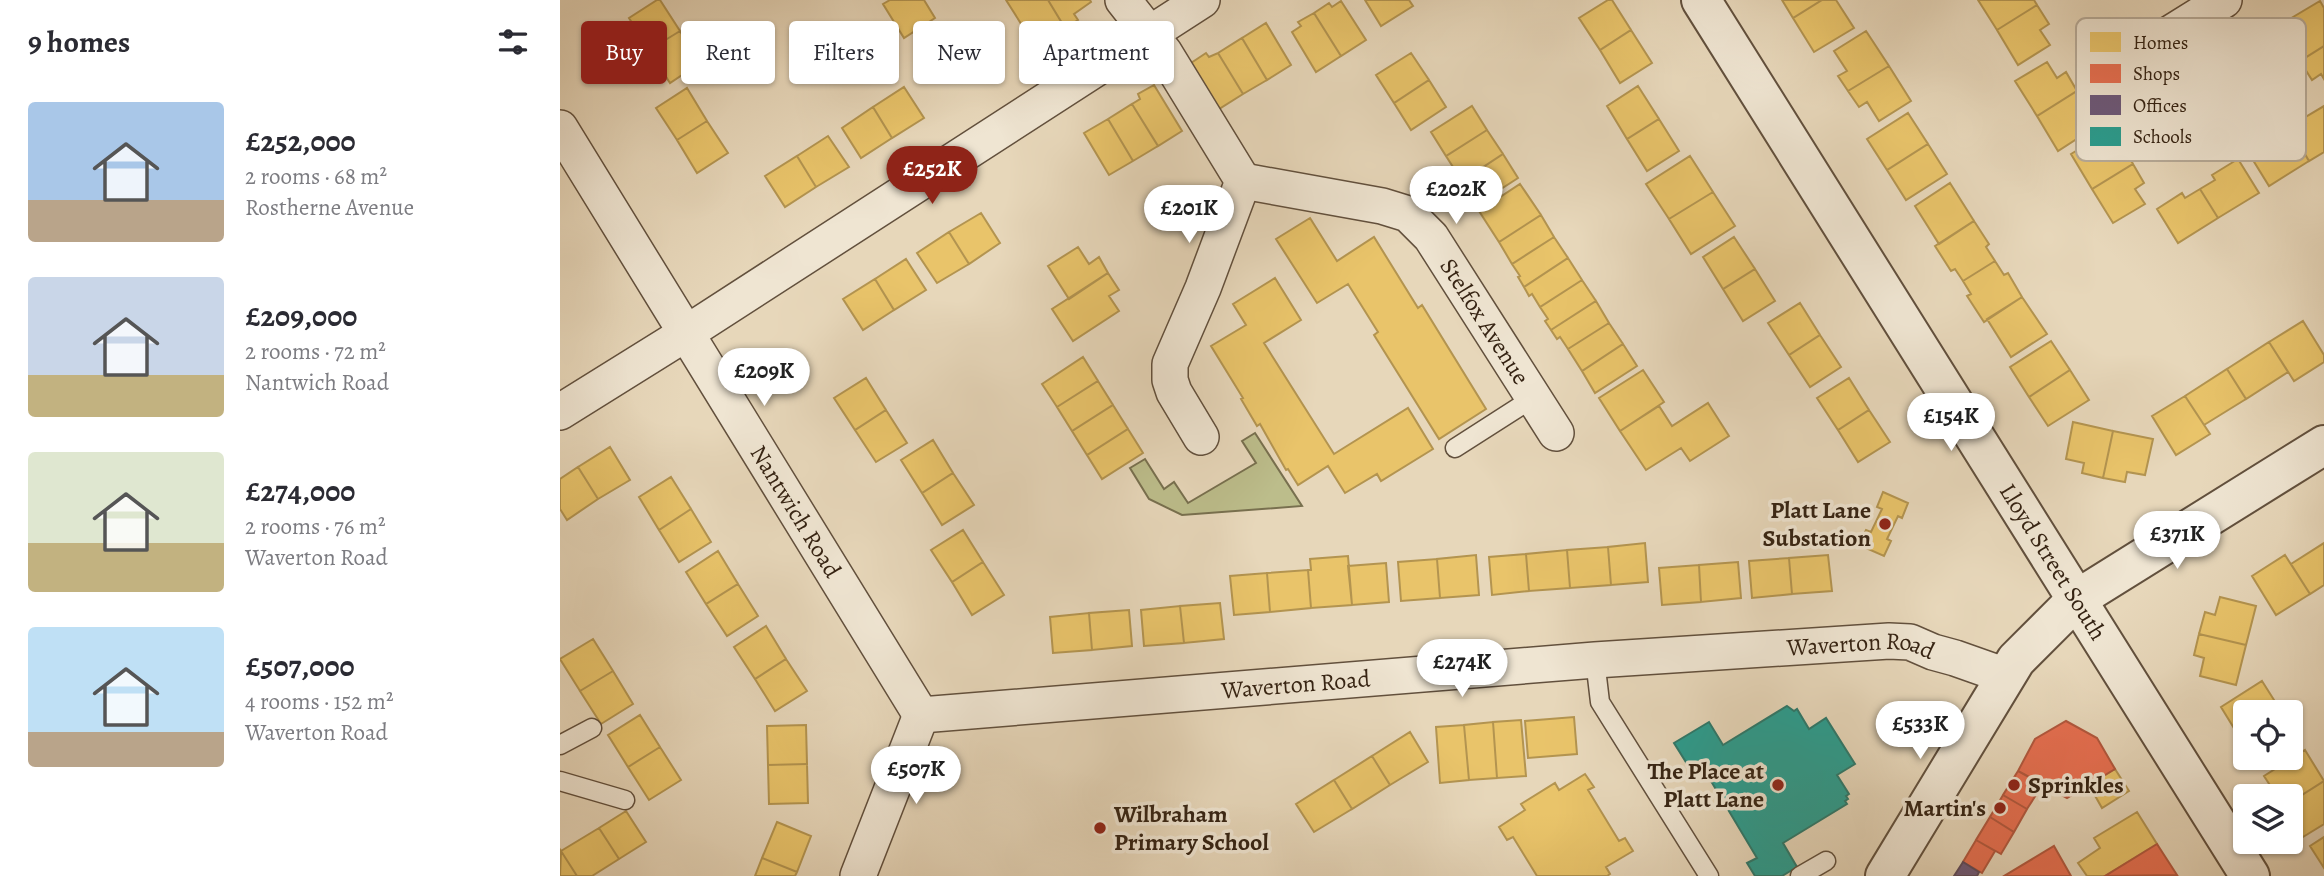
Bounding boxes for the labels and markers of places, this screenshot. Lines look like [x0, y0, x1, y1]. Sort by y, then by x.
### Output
pin: £252K [883, 146, 981, 206]
pin: £202K [1407, 166, 1505, 226]
pin: £201K [1140, 186, 1238, 245]
pin: £209K [715, 348, 813, 408]
pin: £154K [1902, 393, 2000, 453]
place label: Platt Lane Substation [1762, 494, 1872, 554]
pin: £371K [2128, 512, 2226, 571]
marker: Platt Lane Substation [1877, 516, 1893, 532]
pin: £274K [1413, 640, 1511, 699]
pin: £533K [1871, 702, 1969, 761]
pin: £507K [867, 746, 965, 806]
place label: The Place at Platt Lane [1648, 755, 1764, 815]
place label: Sprinkles [2028, 769, 2124, 801]
marker: The Place at Platt Lane [1770, 777, 1786, 793]
marker: Sprinkles [2006, 777, 2022, 793]
place label: Martin's [1903, 792, 1986, 824]
place label: Wilbraham Primary School [1113, 798, 1269, 858]
marker: Martin's [1992, 800, 2008, 816]
marker: Wilbraham Primary School [1092, 820, 1108, 836]

